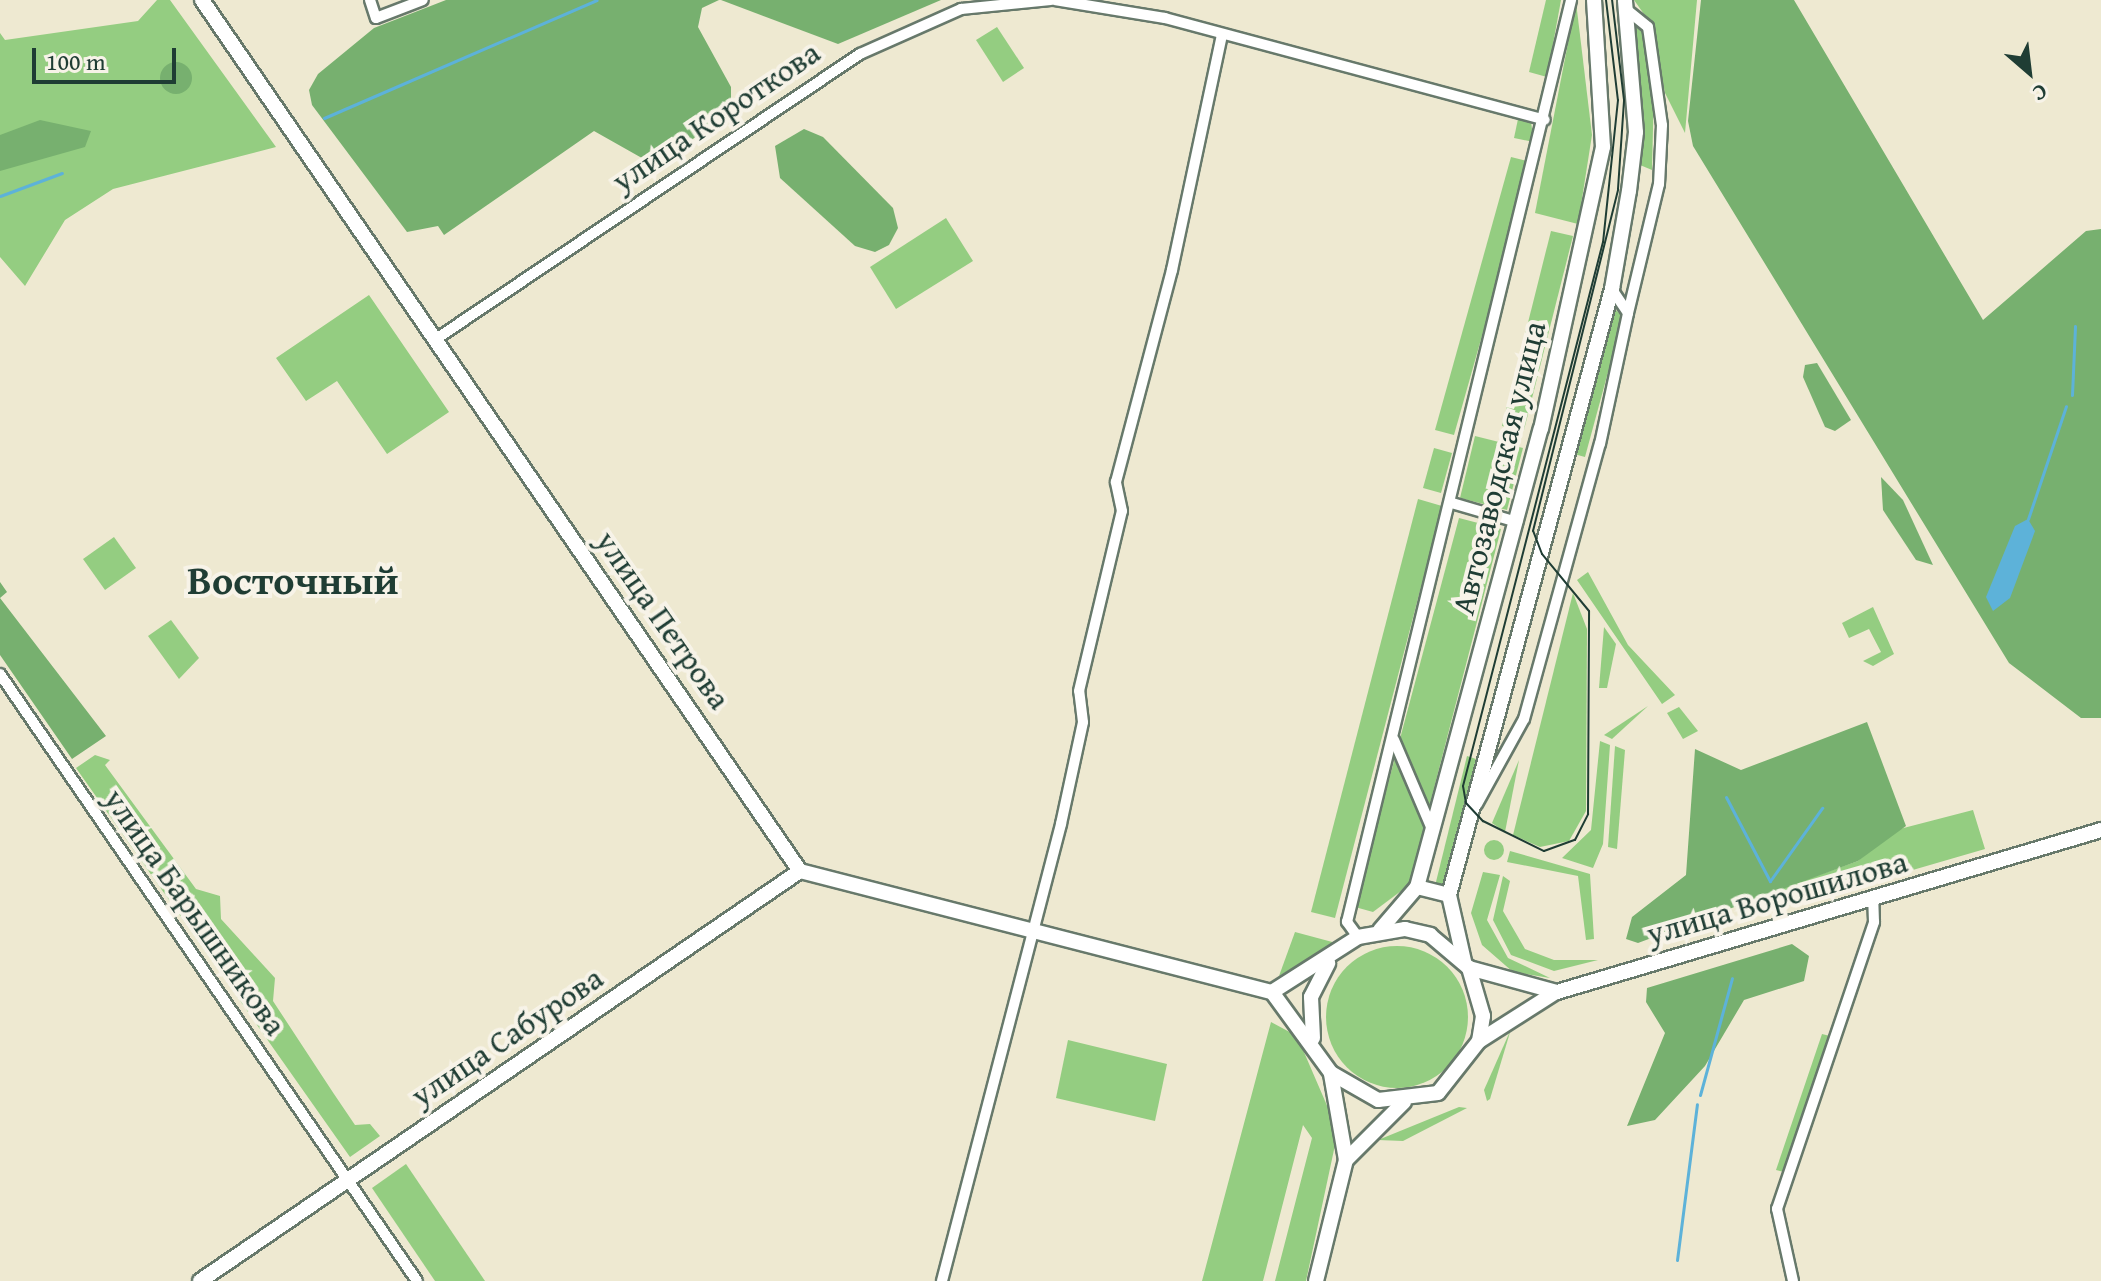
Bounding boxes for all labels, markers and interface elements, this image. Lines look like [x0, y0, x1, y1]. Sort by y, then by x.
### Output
scale bar [36, 32, 180, 82]
north arrow [1989, 32, 2069, 112]
street label: улица Короткова [605, 33, 827, 201]
text: 100 m [46, 44, 106, 79]
text: С [2027, 76, 2053, 110]
street label: Автозаводская улица [1444, 317, 1554, 619]
street label: улица Петрова [587, 523, 739, 717]
district label: Восточный [187, 556, 399, 604]
street label: улица Барышникова [95, 781, 295, 1043]
street label: улица Ворошилова [1642, 842, 1912, 954]
street label: улица Сабурова [404, 959, 610, 1115]

